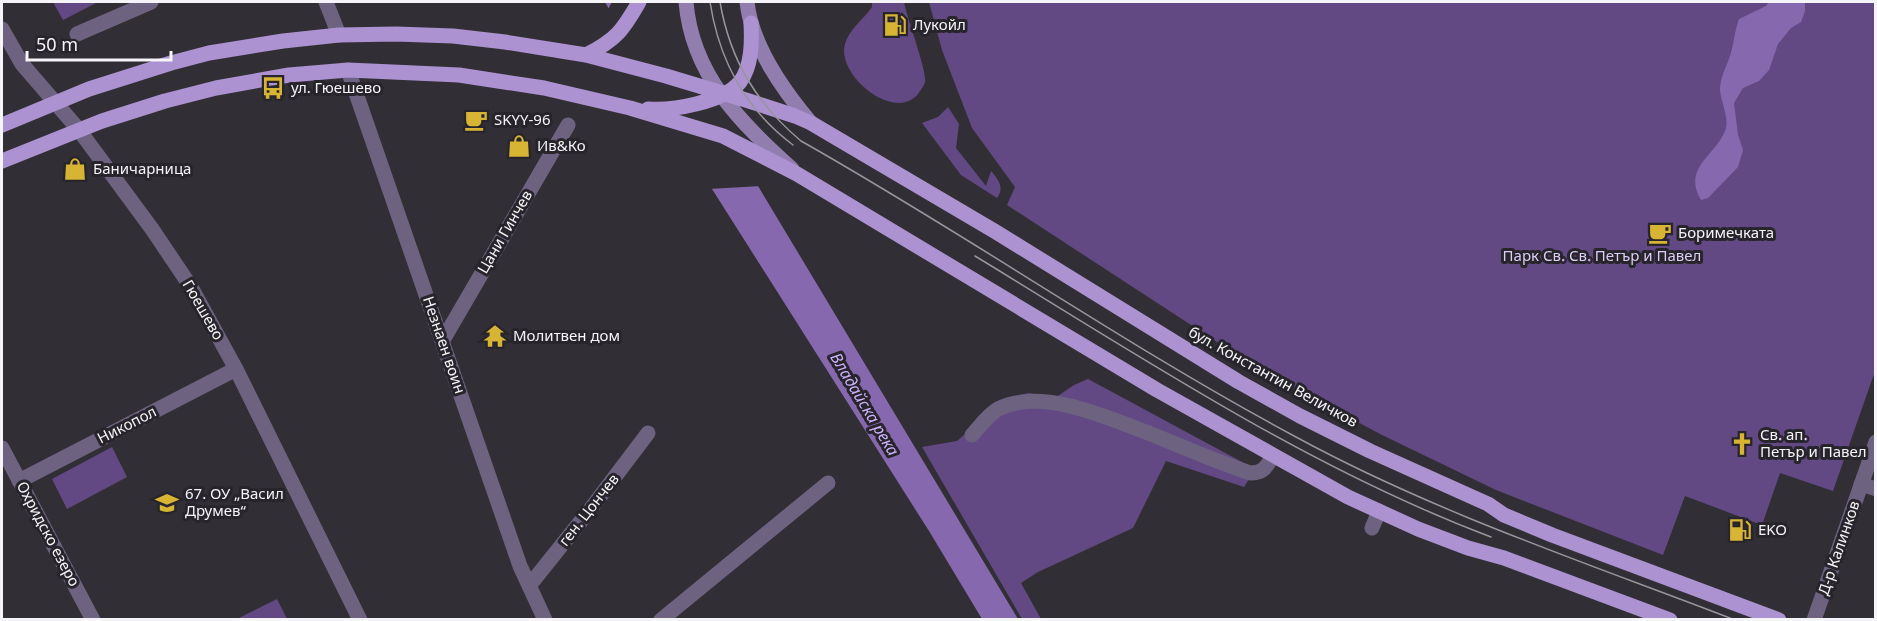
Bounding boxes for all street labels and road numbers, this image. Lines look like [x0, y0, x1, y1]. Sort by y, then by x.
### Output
street label: Цани Гинчев [472, 186, 536, 277]
street label: Гюешево [179, 276, 229, 343]
street label: Незнаен воин [419, 293, 471, 396]
street label: бул. Константин Величков [1185, 321, 1362, 431]
street label: Никопол [94, 401, 160, 448]
street label: ген. Цончев [554, 469, 623, 550]
street label: Охридско езеро [13, 478, 85, 590]
street label: Д-р Калинков [1813, 498, 1864, 598]

